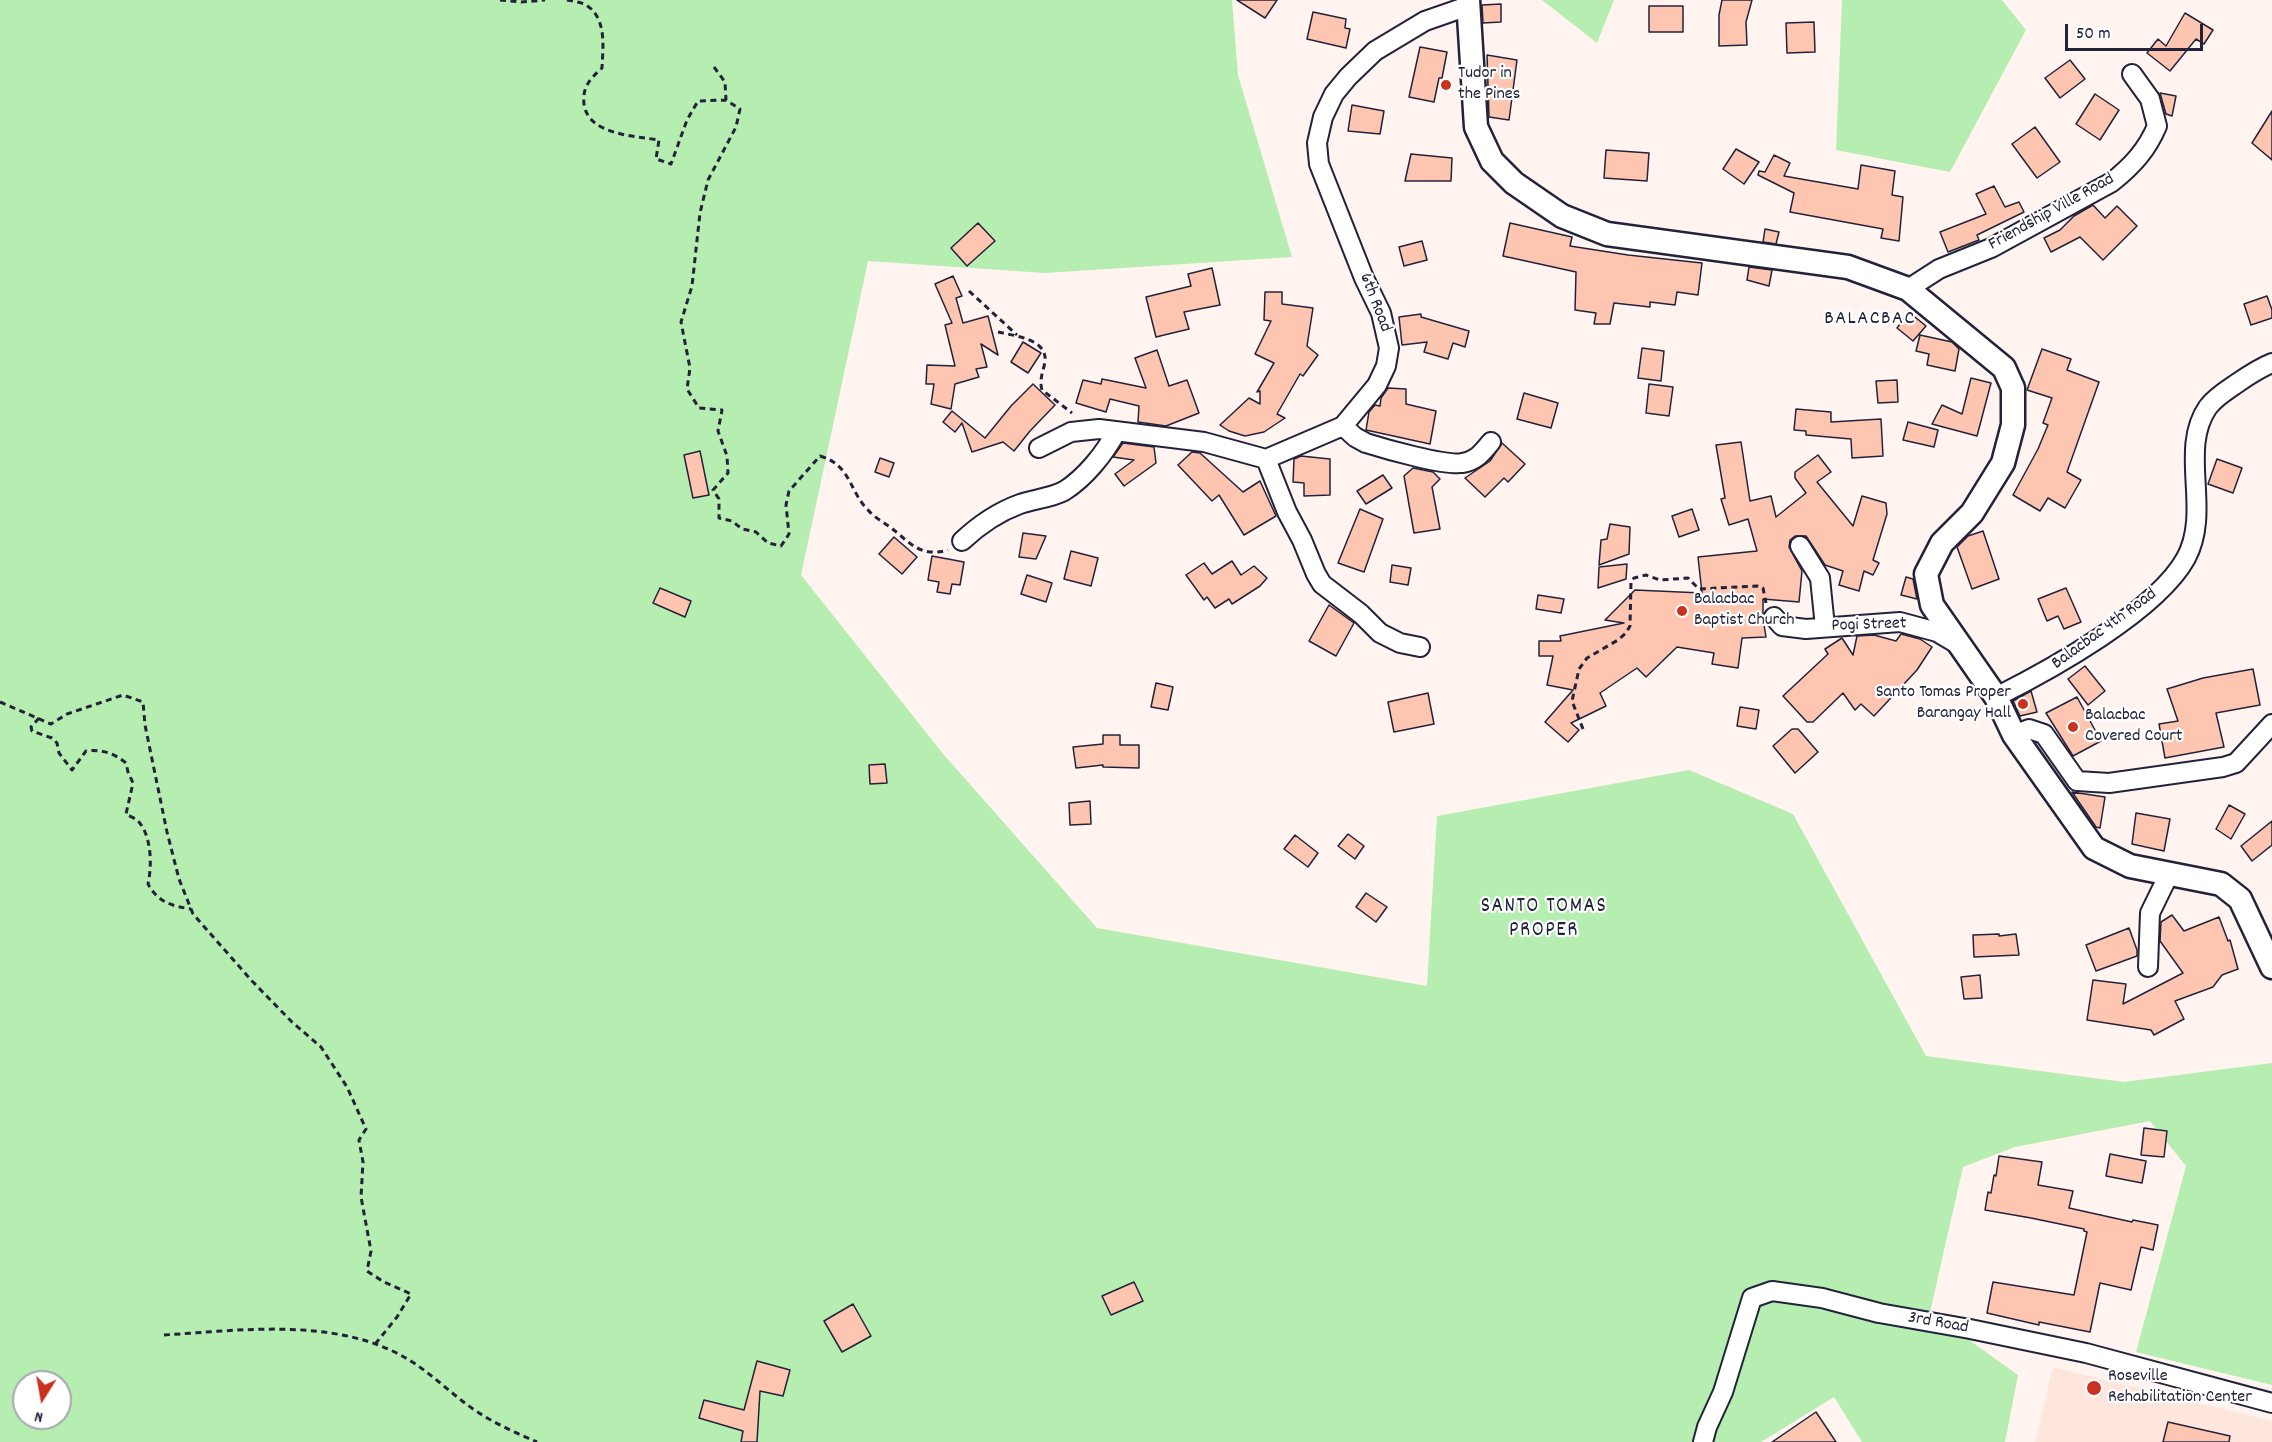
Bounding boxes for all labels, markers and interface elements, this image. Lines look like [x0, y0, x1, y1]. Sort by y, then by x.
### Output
scale bar [2068, 12, 2206, 50]
text: 50 m [2076, 22, 2111, 47]
place label: Tudor in the Pines [1458, 64, 1520, 106]
marker: Tudor in the Pines [1439, 78, 1453, 92]
street label: Friendship Ville Road [1985, 170, 2119, 256]
street label: 6th Road [1353, 270, 1395, 336]
district label: BALACBAC [1824, 308, 1916, 332]
street label: Balacbac 4th Road [2048, 585, 2162, 675]
place label: Balacbac Baptist Church [1694, 590, 1795, 632]
marker: Balacbac Baptist Church [1675, 604, 1689, 618]
street label: Pogi Street [1831, 614, 1907, 638]
place label: Santo Tomas Proper Barangay Hall [1876, 683, 2011, 726]
marker: Santo Tomas Proper Barangay Hall [2016, 697, 2030, 711]
place label: Balacbac Covered Court [2085, 706, 2182, 748]
marker: Balacbac Covered Court [2066, 720, 2080, 734]
district label: SANTO TOMAS PROPER [1481, 895, 1607, 945]
street label: 3rd Road [1906, 1308, 1970, 1340]
place label: Roseville Rehabilitation Center [2108, 1367, 2252, 1410]
north arrow [12, 1370, 72, 1430]
marker: Roseville Rehabilitation Center [2085, 1379, 2103, 1397]
text: N [33, 1404, 45, 1428]

